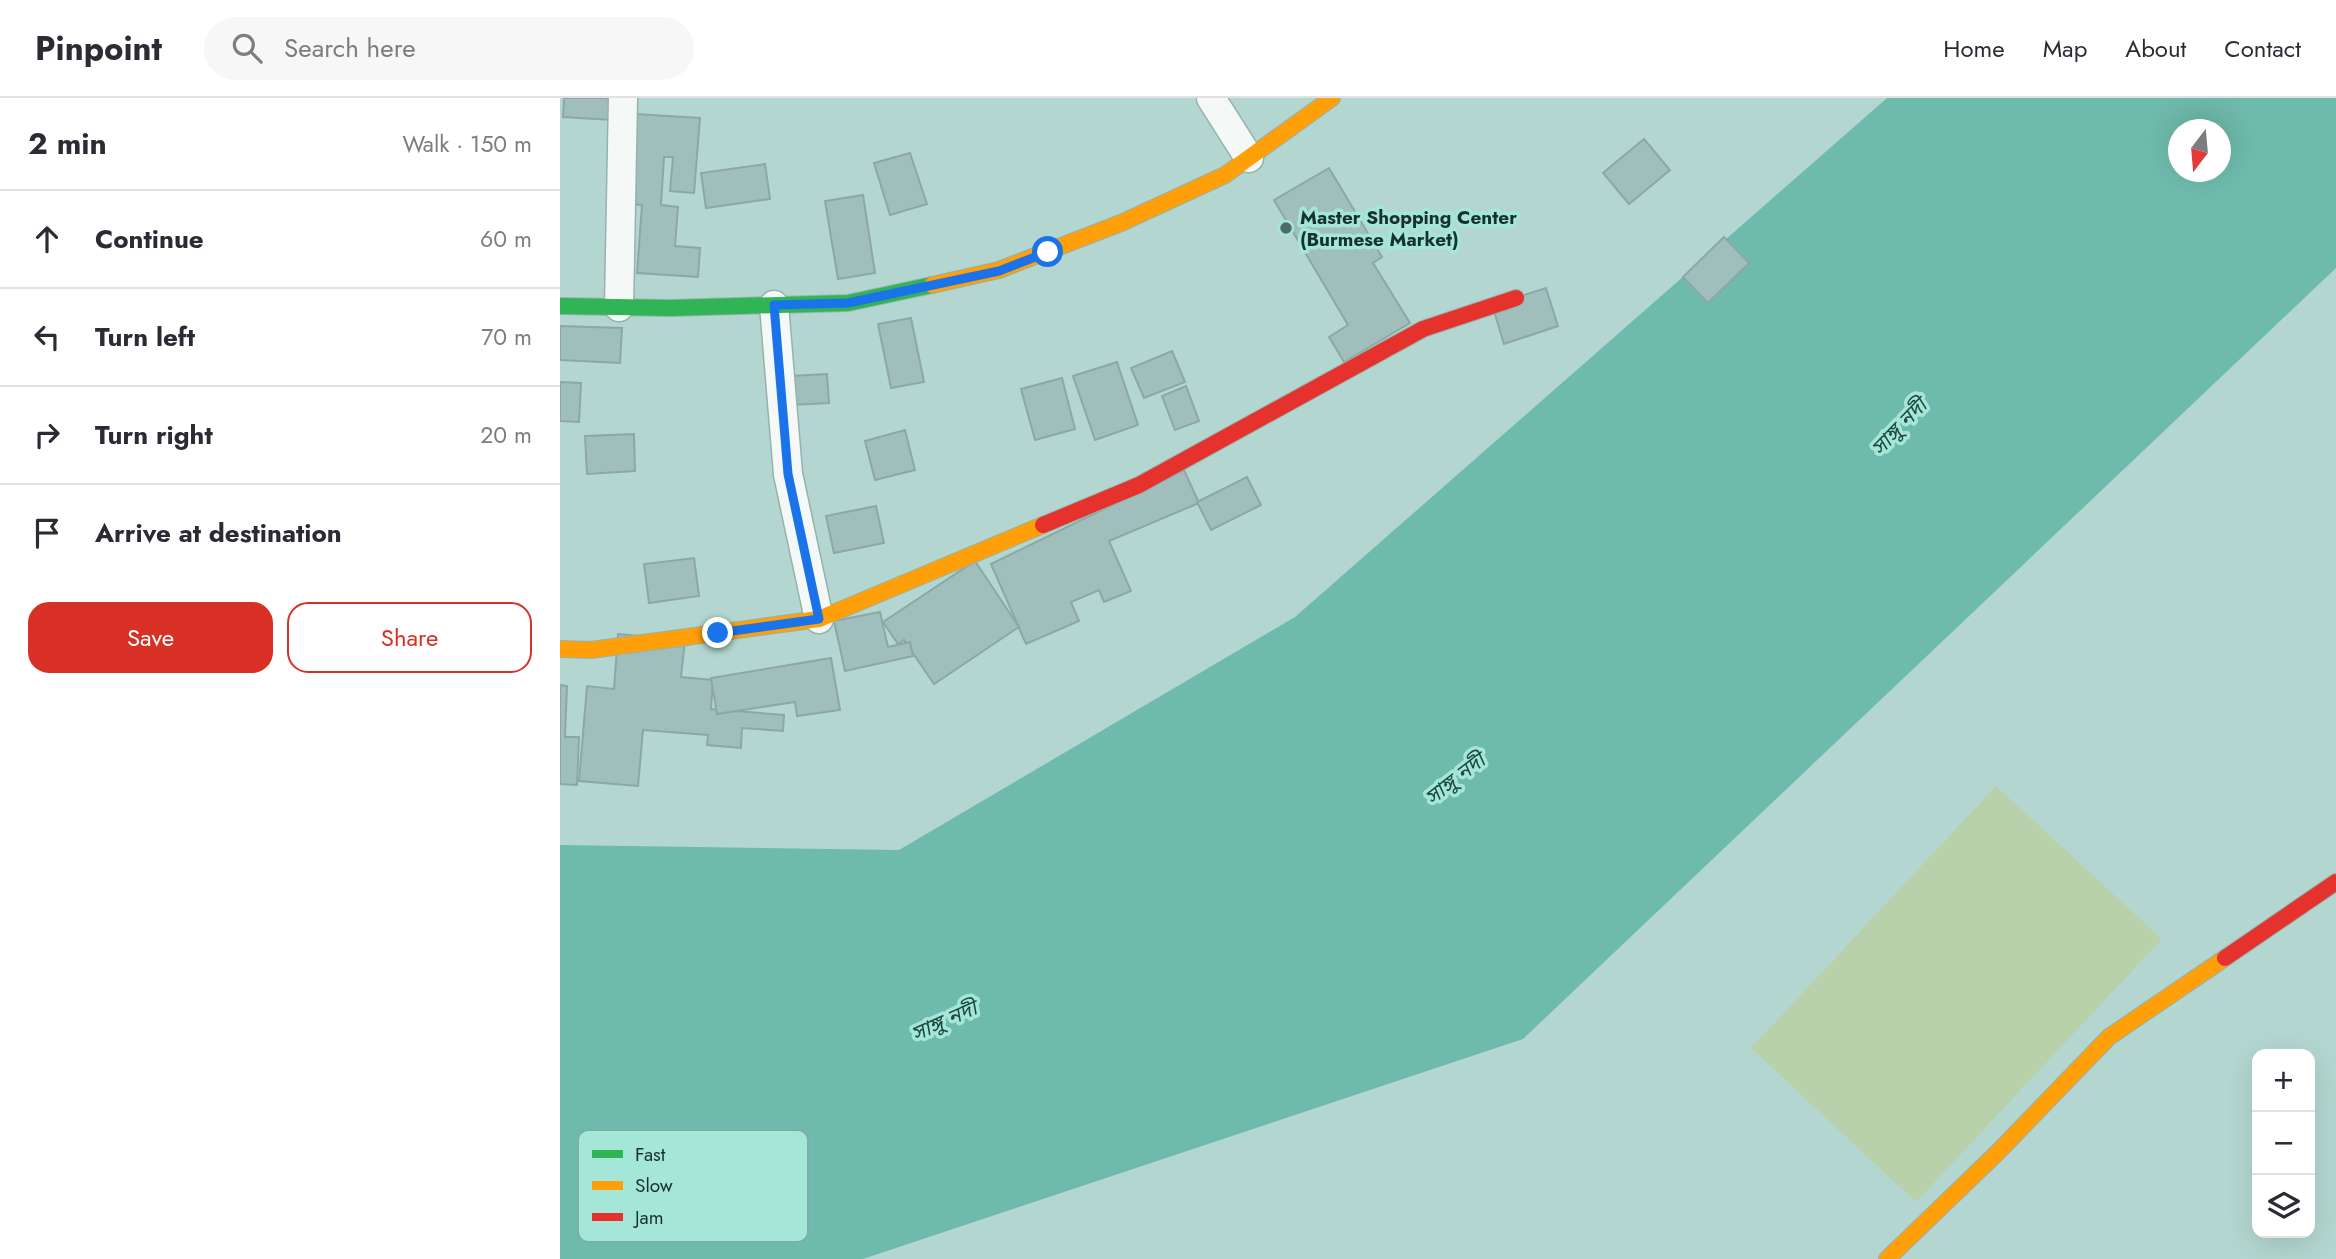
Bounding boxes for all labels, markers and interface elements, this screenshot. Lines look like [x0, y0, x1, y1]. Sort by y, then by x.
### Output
search box [204, 17, 694, 80]
text: Pinpoint [35, 25, 162, 72]
icon: search [228, 29, 266, 67]
text: Search here [284, 29, 416, 67]
text: Home [1943, 31, 2005, 66]
text: Map [2043, 31, 2087, 66]
text: About [2125, 31, 2186, 66]
text: Contact [2224, 31, 2301, 66]
north arrow [2168, 119, 2231, 182]
text: 2 min [28, 122, 107, 165]
text: Walk · 150 m [402, 127, 532, 161]
place label: Master Shopping Center (Burmese Market) [1300, 204, 1517, 253]
icon: ahead [28, 220, 66, 258]
text: Continue [95, 220, 204, 258]
marker: Master Shopping Center (Burmese Market) [1278, 220, 1294, 236]
text: 60 m [480, 222, 532, 256]
route start [1032, 236, 1063, 267]
icon: left [28, 318, 66, 356]
text: Turn left [95, 318, 195, 356]
text: 70 m [481, 320, 532, 354]
water label: সাঙ্গু নদী [1864, 388, 1937, 462]
icon: right [28, 416, 66, 454]
text: Turn right [95, 416, 213, 454]
text: 20 m [480, 418, 532, 452]
icon: arrive [28, 514, 66, 552]
text: Arrive at destination [95, 514, 342, 552]
button: Save [28, 602, 273, 673]
button: Share [287, 602, 532, 673]
route end [702, 617, 733, 648]
water label: সাঙ্গু নদী [1418, 743, 1495, 812]
water label: সাঙ্গু নদী [906, 991, 986, 1049]
map controls [2252, 1049, 2315, 1238]
button: + [2252, 1049, 2315, 1112]
button: − [2252, 1112, 2315, 1175]
legend [578, 1130, 808, 1242]
text: Fast [635, 1141, 666, 1168]
text: Slow [635, 1172, 673, 1199]
button: layers [2252, 1175, 2315, 1238]
text: Jam [632, 1204, 664, 1231]

